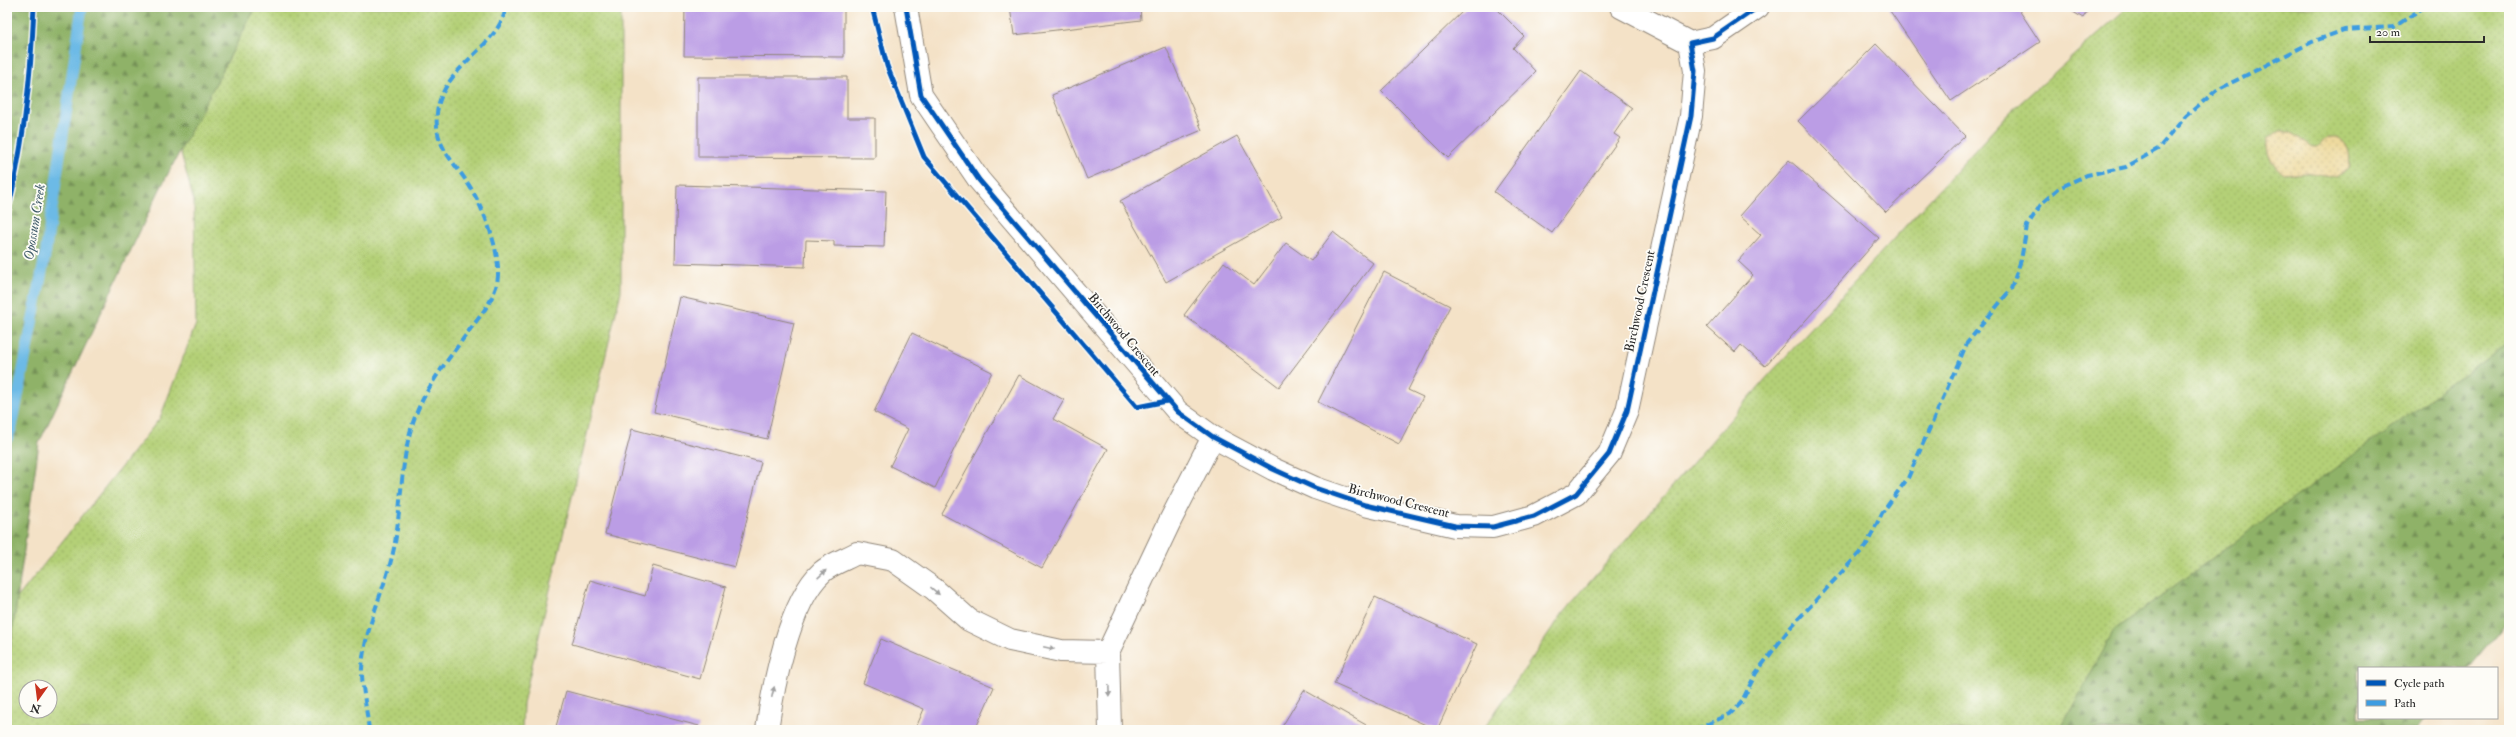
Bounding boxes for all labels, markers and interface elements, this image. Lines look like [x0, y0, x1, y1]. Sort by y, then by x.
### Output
scale bar [2370, 18, 2484, 44]
text: 20 m [2376, 25, 2401, 40]
water label: Opossum Creek [20, 183, 49, 261]
street label: Birchwood Crescent [1621, 249, 1659, 354]
street label: Birchwood Crescent [1085, 290, 1164, 380]
street label: Birchwood Crescent [1346, 481, 1451, 521]
one-way arrow [817, 569, 827, 578]
one-way arrow [930, 586, 941, 595]
one-way arrow [1043, 645, 1055, 651]
legend [2358, 667, 2498, 719]
text: Cycle path [2394, 676, 2445, 691]
north arrow [18, 679, 58, 719]
one-way arrow [770, 685, 776, 697]
one-way arrow [1106, 685, 1112, 698]
text: Path [2394, 696, 2417, 711]
text: N [28, 700, 43, 716]

